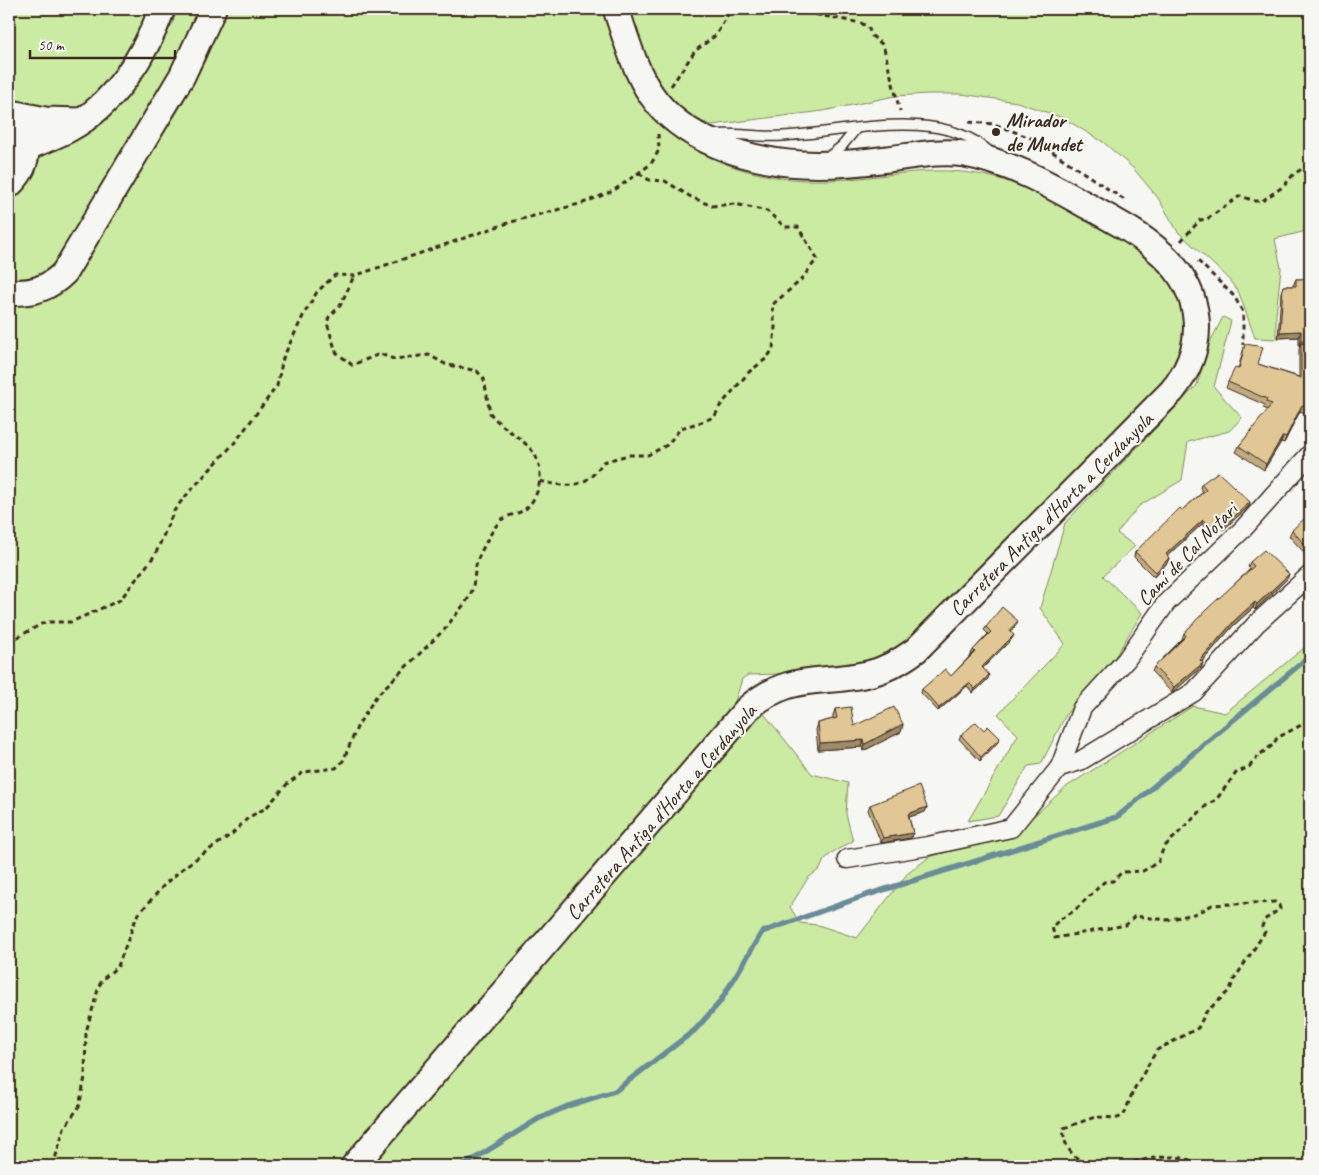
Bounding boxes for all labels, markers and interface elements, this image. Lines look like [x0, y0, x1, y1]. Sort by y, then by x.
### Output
scale bar [30, 28, 175, 60]
text: 50 m [38, 36, 65, 55]
place label: Mirador de Mundet [1006, 107, 1084, 157]
marker: Mirador de Mundet [990, 126, 1002, 138]
street label: Carretera Antiga d'Horta a Cerdanyola [944, 405, 1160, 621]
street label: Camí de Cal Notari [1131, 495, 1245, 611]
street label: Carretera Antiga d'Horta a Cerdanyola [560, 697, 763, 925]

